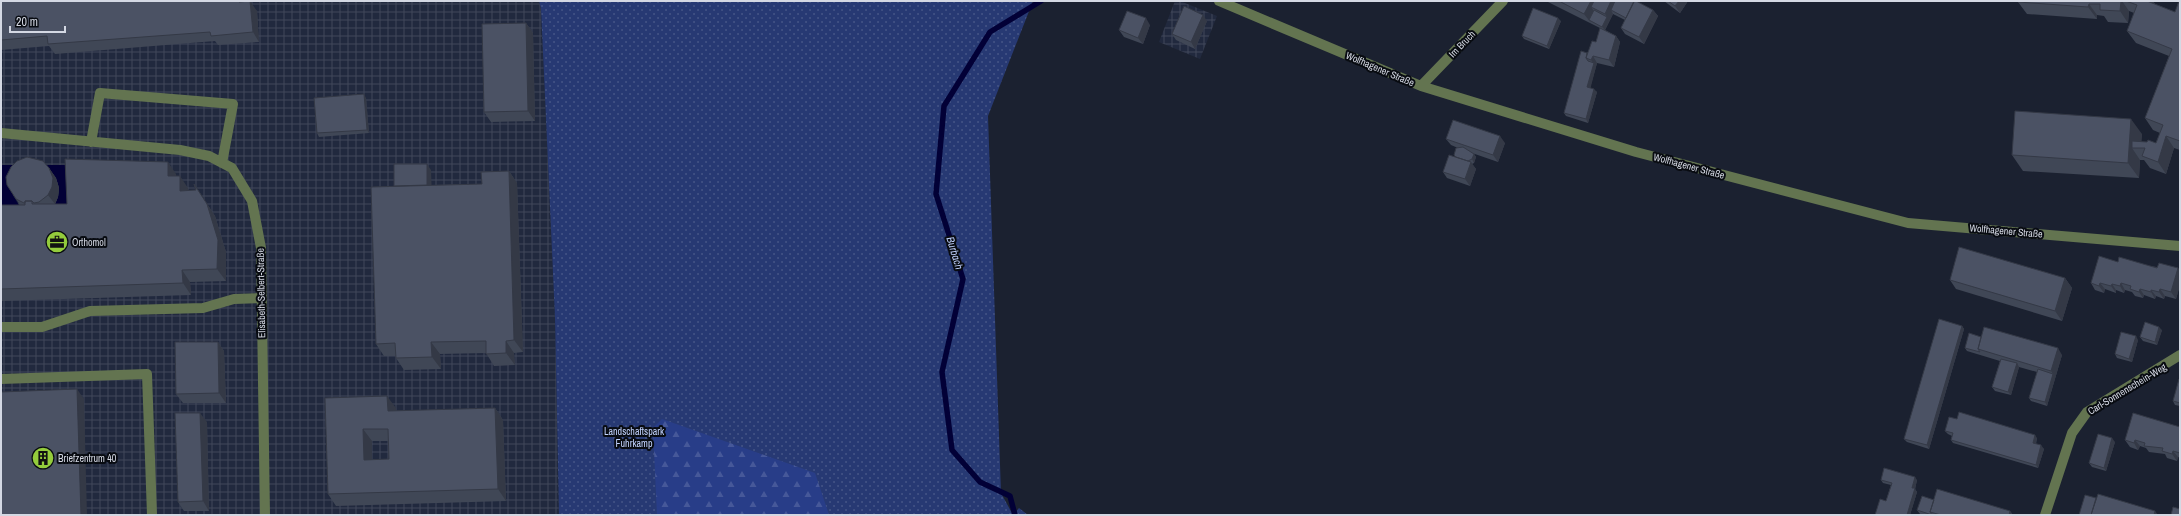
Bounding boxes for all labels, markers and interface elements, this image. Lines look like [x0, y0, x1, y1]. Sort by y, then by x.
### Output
scale bar [10, 8, 65, 34]
text: 20 m [16, 14, 38, 30]
street label: Im Bruch [1446, 28, 1478, 60]
street label: Wolfhagener Straße [1344, 49, 1417, 89]
street label: Wolfhagener Straße [1652, 150, 1726, 182]
street label: Wolfhagener Straße [1969, 221, 2043, 241]
office icon: Orthomol [44, 229, 70, 255]
water label: Burbach [943, 235, 967, 271]
place label: Orthomol [72, 236, 106, 249]
street label: Elisabeth-Selbert-Straße [254, 247, 268, 338]
street label: Carl-Sonnenschein-Weg [2085, 360, 2169, 418]
park label: Landschaftspark Fuhrkamp [604, 425, 665, 450]
building icon: Briefzentrum 40 [30, 445, 56, 471]
place label: Briefzentrum 40 [58, 452, 117, 465]

